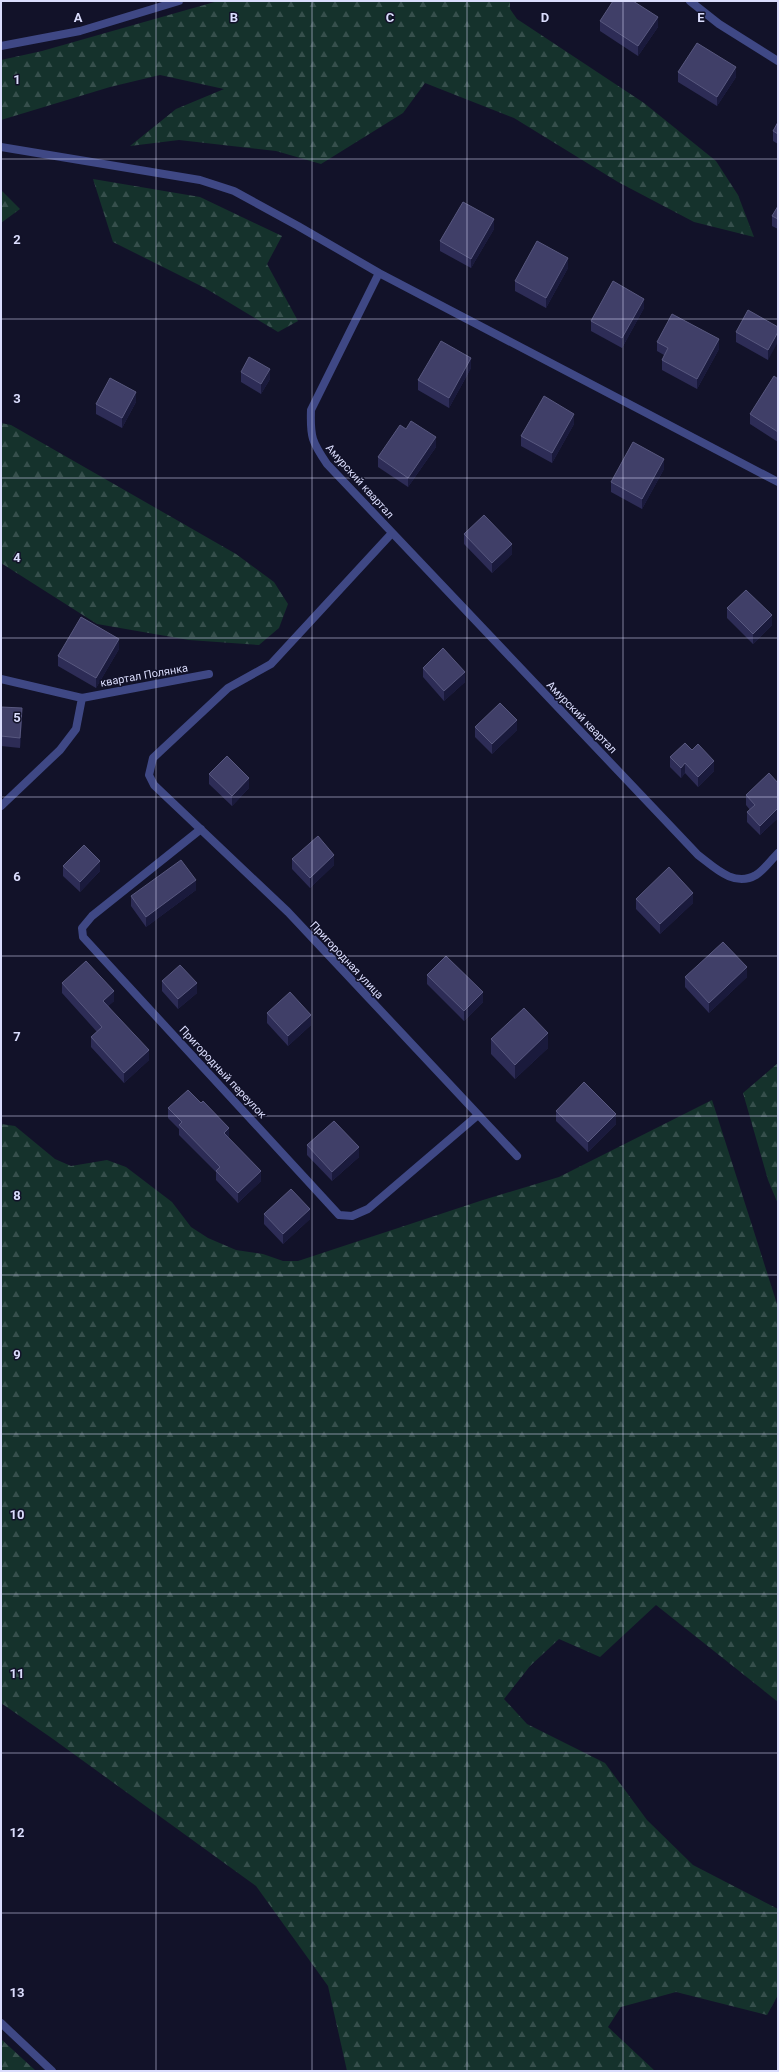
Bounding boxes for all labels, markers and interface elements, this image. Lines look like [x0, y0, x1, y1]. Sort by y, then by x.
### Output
text: A [74, 10, 83, 25]
text: B [230, 10, 238, 25]
text: C [386, 10, 395, 25]
text: D [541, 10, 549, 25]
text: E [697, 10, 705, 25]
text: 1 [13, 72, 21, 87]
text: 2 [13, 232, 21, 247]
text: 3 [13, 391, 21, 406]
street label: Амурский квартал [323, 442, 396, 521]
text: 4 [13, 550, 21, 565]
street label: квартал Полянка [99, 661, 189, 690]
street label: Амурский квартал [544, 679, 619, 756]
text: 5 [13, 710, 21, 725]
text: 6 [13, 869, 21, 884]
street label: Пригородная улица [307, 919, 386, 1002]
street label: Пригородный переулок [176, 1023, 269, 1121]
text: 7 [13, 1029, 21, 1044]
text: 8 [13, 1188, 21, 1203]
text: 9 [13, 1347, 21, 1362]
text: 10 [10, 1507, 24, 1522]
text: 11 [10, 1666, 24, 1681]
text: 12 [10, 1825, 24, 1840]
text: 13 [10, 1985, 24, 2000]

